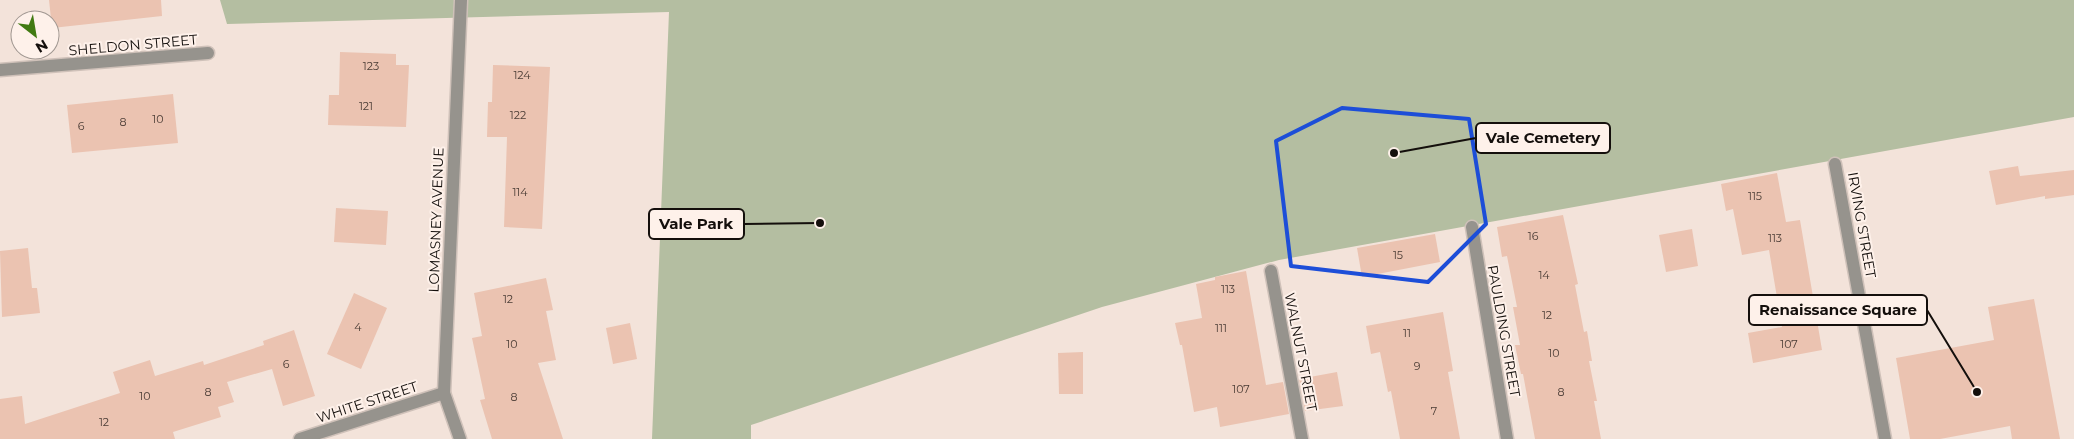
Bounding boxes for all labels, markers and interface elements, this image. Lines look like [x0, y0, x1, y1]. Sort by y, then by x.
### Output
north arrow [10, 10, 60, 60]
street label: SHELDON STREET [68, 30, 198, 60]
text: N [32, 36, 51, 57]
house number: 123 [363, 59, 379, 73]
house number: 124 [513, 68, 531, 82]
house number: 121 [359, 99, 373, 113]
house number: 122 [510, 108, 526, 122]
house number: 10 [152, 112, 164, 126]
house number: 8 [119, 115, 127, 129]
house number: 6 [78, 119, 85, 133]
callout: Vale Cemetery [1476, 123, 1610, 153]
text: Vale Cemetery [1485, 128, 1601, 147]
street label: LOMASNEY AVENUE [424, 147, 448, 293]
street label: IRVING STREET [1844, 171, 1880, 279]
house number: 114 [512, 185, 528, 199]
house number: 115 [1748, 189, 1762, 203]
callout: Vale Park [649, 209, 744, 239]
text: Vale Park [658, 214, 733, 233]
house number: 16 [1528, 229, 1539, 243]
house number: 113 [1768, 231, 1782, 245]
house number: 15 [1393, 248, 1403, 262]
street label: PAULDING STREET [1484, 264, 1524, 398]
house number: 14 [1538, 268, 1550, 282]
house number: 113 [1221, 282, 1235, 296]
street label: WALNUT STREET [1281, 291, 1321, 413]
house number: 12 [503, 292, 513, 306]
callout: Renaissance Square [1749, 295, 1927, 325]
text: Renaissance Square [1759, 300, 1917, 319]
house number: 12 [1542, 308, 1552, 322]
house number: 4 [354, 320, 362, 334]
house number: 111 [1215, 321, 1227, 335]
house number: 11 [1403, 326, 1411, 340]
house number: 10 [506, 337, 518, 351]
house number: 107 [1780, 337, 1798, 351]
house number: 10 [1548, 346, 1560, 360]
house number: 6 [283, 357, 290, 371]
house number: 9 [1414, 359, 1421, 373]
street label: WHITE STREET [314, 377, 420, 427]
house number: 107 [1232, 382, 1250, 396]
house number: 8 [204, 385, 212, 399]
house number: 8 [1557, 385, 1565, 399]
house number: 10 [139, 389, 151, 403]
house number: 8 [510, 390, 518, 404]
house number: 7 [1431, 404, 1437, 418]
house number: 12 [99, 415, 109, 429]

